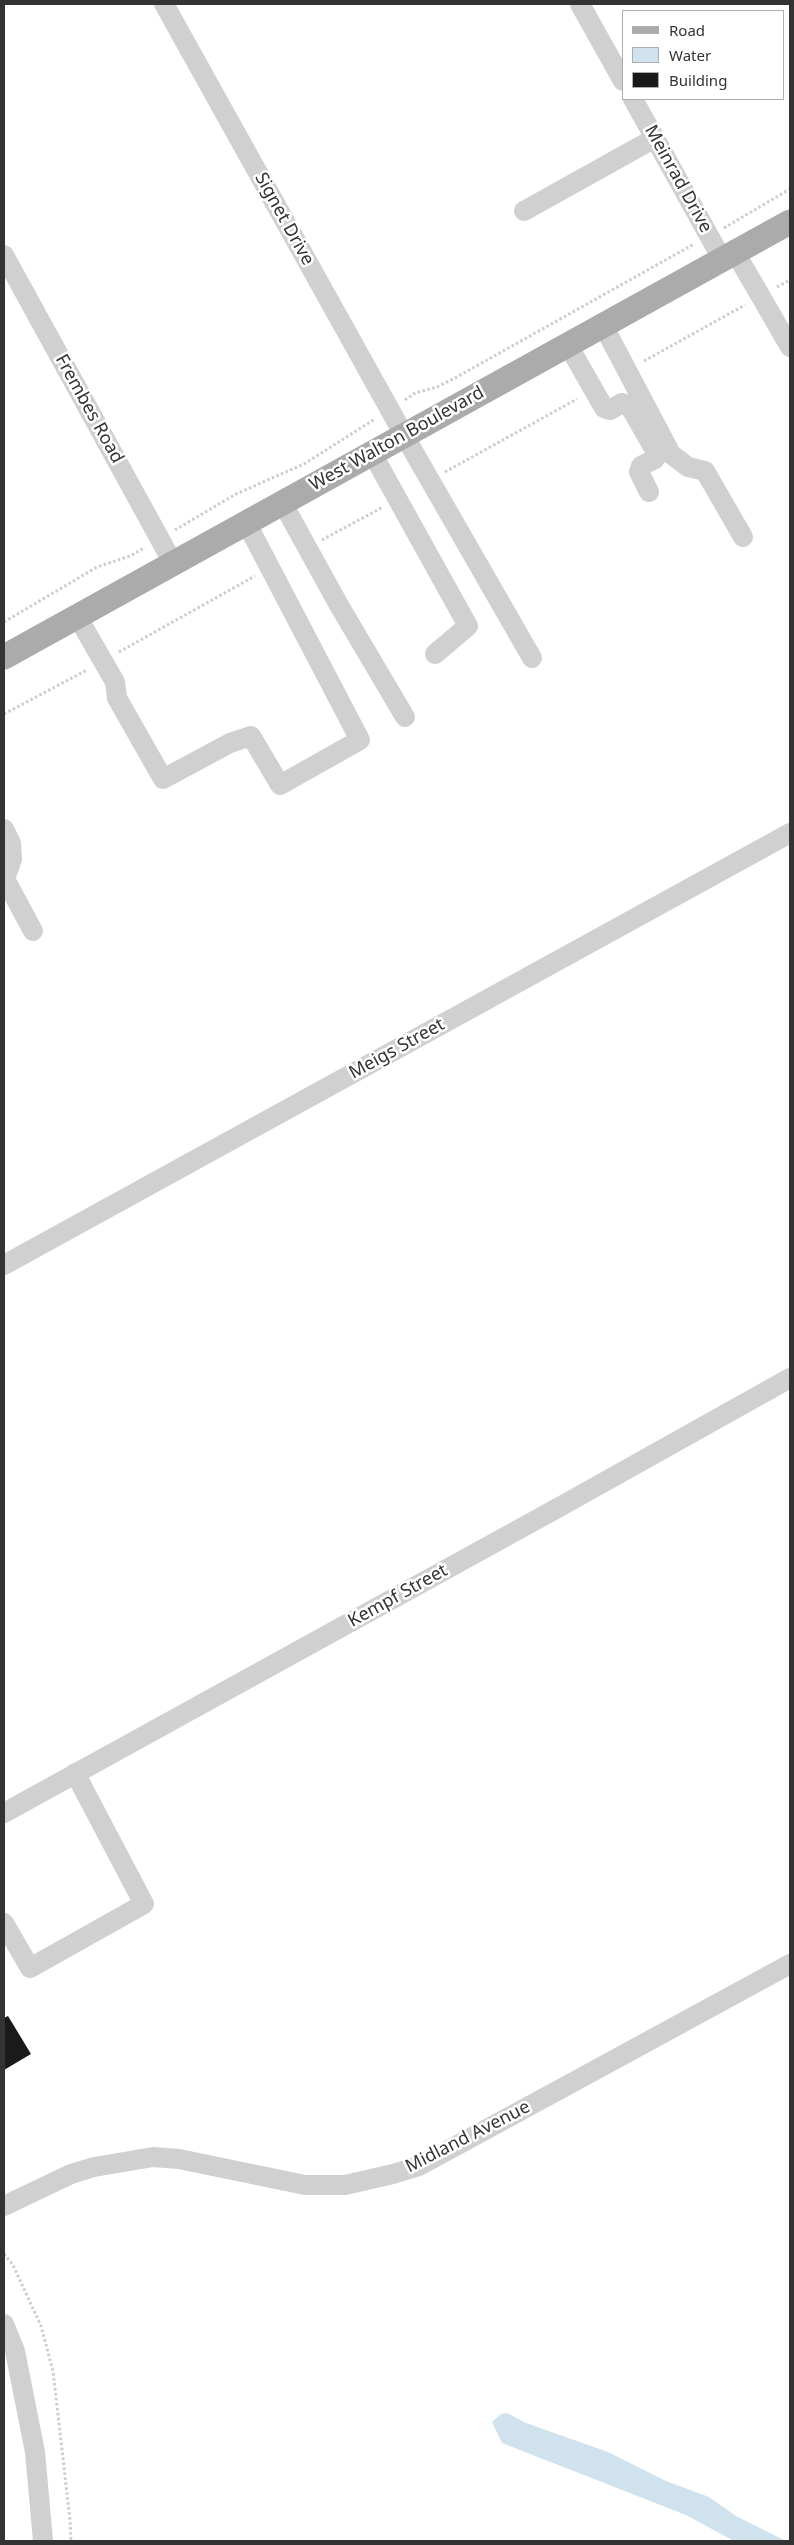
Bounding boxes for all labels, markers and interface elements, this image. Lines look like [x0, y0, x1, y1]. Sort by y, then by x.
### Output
legend [622, 10, 784, 100]
text: Road [669, 20, 705, 40]
text: Water [669, 45, 711, 65]
text: Building [669, 70, 727, 90]
street label: Meinrad Drive [640, 121, 716, 237]
street label: Signet Drive [250, 169, 318, 269]
street label: Frembes Road [50, 351, 128, 467]
street label: West Walton Boulevard [306, 382, 488, 496]
street label: Meigs Street [346, 1014, 448, 1084]
street label: Kempf Street [345, 1560, 451, 1632]
street label: Midland Avenue [402, 2096, 534, 2178]

